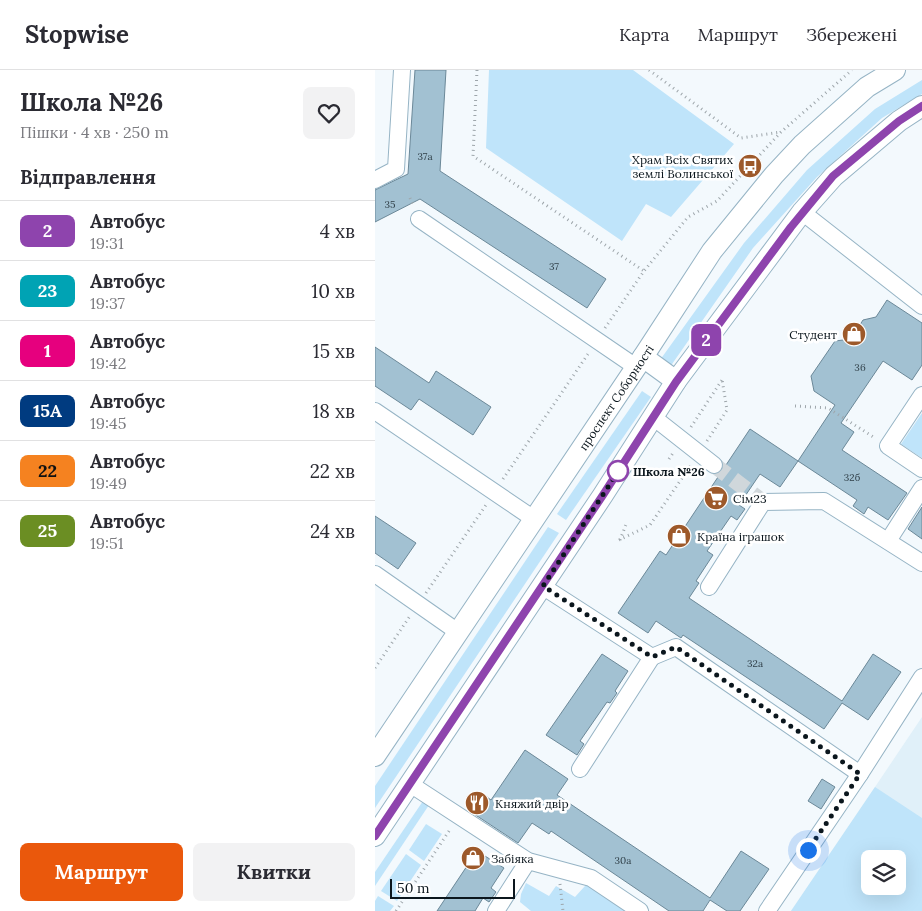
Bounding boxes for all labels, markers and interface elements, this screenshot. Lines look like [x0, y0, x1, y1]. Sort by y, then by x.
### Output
text: Stopwise [25, 19, 129, 50]
text: Карта [619, 23, 669, 46]
text: Маршрут [697, 23, 778, 46]
text: Збережені [806, 23, 897, 46]
text: Школа №26 [20, 87, 163, 118]
button: heart [303, 87, 355, 139]
text: Пішки · 4 хв · 250 m [20, 122, 169, 142]
house number: 37а [417, 150, 433, 163]
place label: Храм Всіх Святих землі Волинської [632, 152, 734, 181]
bus stop icon: Храм Всіх Святих землі Волинської [737, 153, 763, 179]
text: Відправлення [20, 165, 156, 189]
house number: 35 [384, 198, 396, 211]
text: Автобус [90, 209, 165, 233]
text: 2 [43, 219, 52, 242]
text: 4 хв [320, 219, 355, 243]
text: 19:31 [90, 233, 124, 253]
house number: 37 [549, 260, 559, 273]
text: Автобус [90, 269, 165, 293]
text: 23 [38, 279, 57, 302]
text: 10 хв [311, 279, 355, 303]
text: 19:37 [90, 293, 125, 313]
shop icon: Студент [841, 321, 867, 347]
line badge: 2 [690, 324, 722, 356]
place label: Студент [789, 327, 837, 342]
text: 2 [701, 328, 711, 351]
text: Автобус [90, 329, 165, 353]
text: 1 [44, 339, 51, 362]
text: 15 хв [313, 339, 355, 363]
street label: проспект Соборності [575, 342, 657, 453]
text: 19:42 [90, 353, 126, 373]
house number: 36 [854, 361, 866, 374]
text: Автобус [90, 389, 165, 413]
text: 15А [33, 399, 62, 422]
text: 18 хв [312, 399, 355, 423]
text: 19:45 [90, 413, 126, 433]
text: Автобус [90, 449, 165, 473]
text: 22 [38, 459, 57, 482]
text: 22 хв [310, 459, 355, 483]
marker: Школа №26 [607, 460, 629, 482]
place label: Школа №26 [633, 464, 705, 479]
house number: 32б [844, 471, 861, 484]
text: 19:49 [90, 473, 127, 493]
supermarket icon: Сім23 [703, 485, 729, 511]
place label: Сім23 [733, 491, 767, 506]
text: Автобус [90, 509, 165, 533]
text: 25 [38, 519, 57, 542]
text: 24 хв [310, 519, 355, 543]
shop icon: Країна іграшок [666, 523, 692, 549]
place label: Країна іграшок [697, 529, 785, 544]
text: 19:51 [90, 533, 124, 553]
house number: 32а [747, 657, 763, 670]
restaurant icon: Княжий двір [464, 790, 490, 816]
place label: Княжий двір [495, 796, 569, 811]
your location [796, 838, 821, 863]
button: Маршрут [20, 843, 183, 901]
button: Квитки [193, 843, 355, 901]
shop icon: Забіяка [460, 845, 486, 871]
map controls [861, 850, 906, 895]
button: layers [861, 850, 906, 895]
place label: Забіяка [491, 851, 534, 866]
house number: 30а [615, 854, 631, 867]
scale bar [390, 876, 515, 899]
text: 50 m [397, 879, 430, 897]

